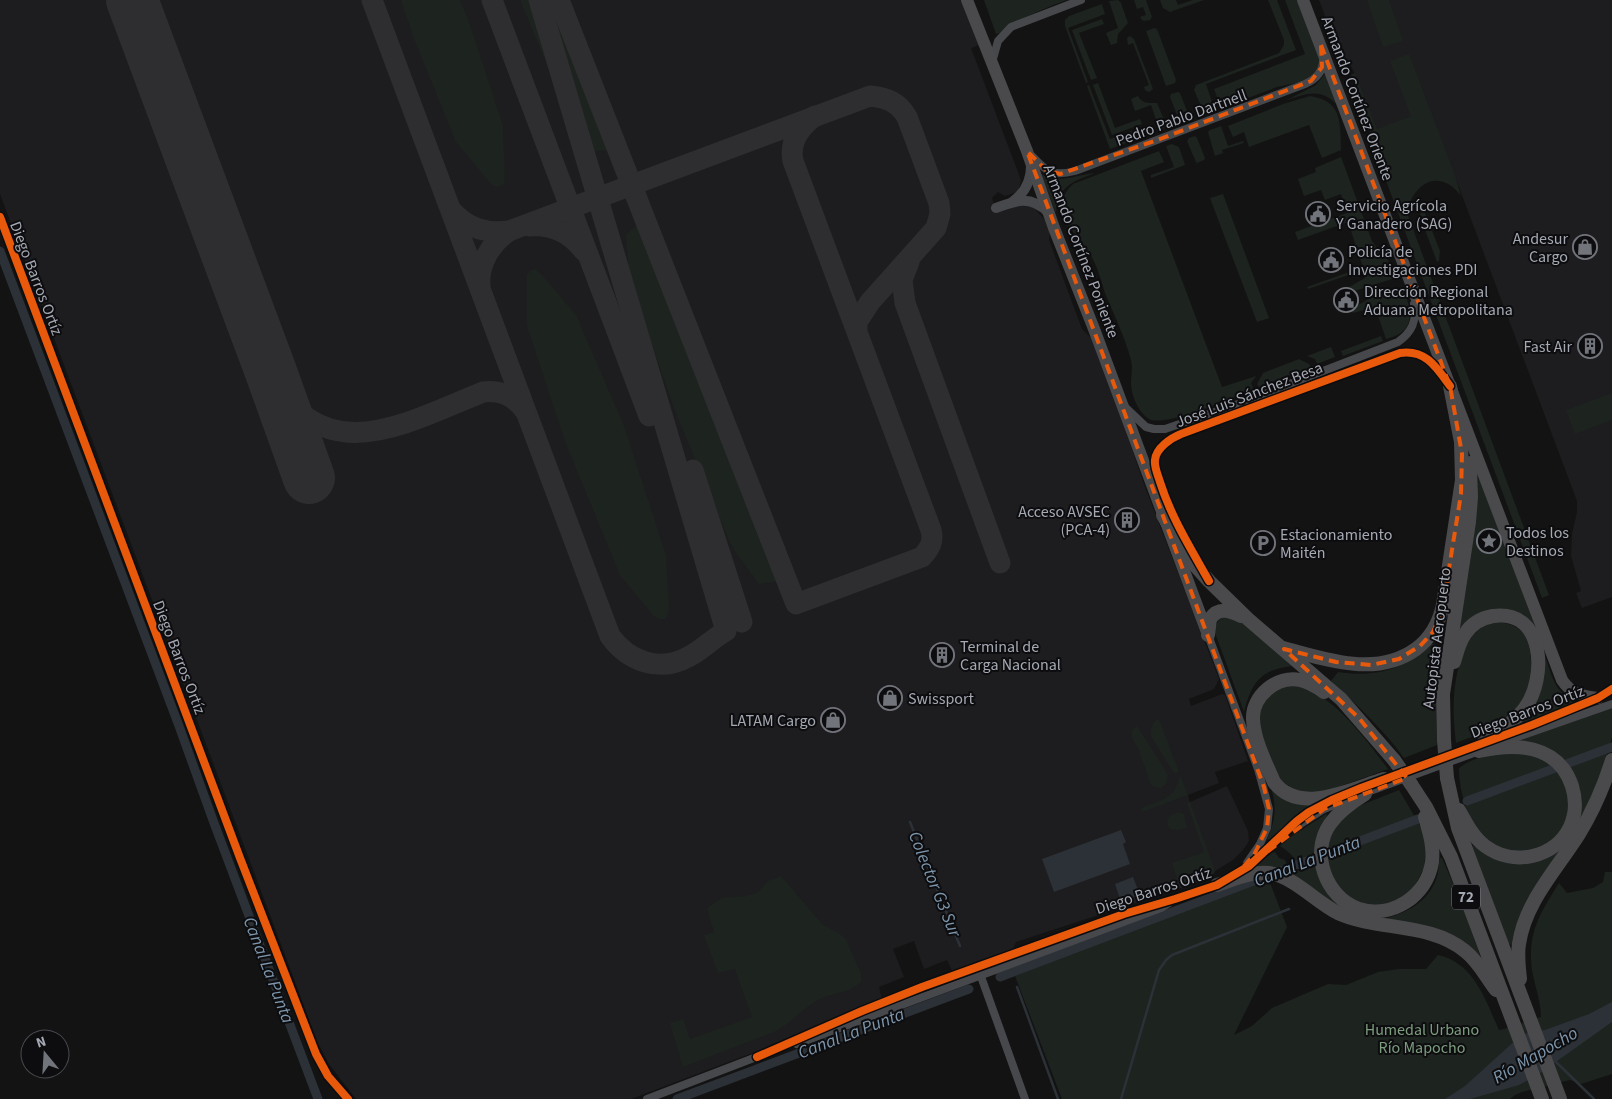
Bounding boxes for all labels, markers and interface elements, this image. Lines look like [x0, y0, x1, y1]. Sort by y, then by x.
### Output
street label: Armando Cortínez Oriente [1316, 13, 1399, 184]
street label: Pedro Pablo Dartnell [1113, 84, 1250, 152]
street label: Armando Cortínez Poniente [1038, 161, 1124, 341]
place label: Servicio Agrícola Y Ganadero (SAG) [1335, 195, 1452, 235]
public building icon: Servicio Agrícola Y Ganadero (SAG) [1305, 201, 1331, 227]
street label: Diego Barros Ortíz [4, 218, 68, 339]
place label: Andesur Cargo [1513, 228, 1568, 268]
shop icon: Andesur Cargo [1572, 234, 1598, 260]
place label: Policía de Investigaciones PDI [1348, 241, 1478, 281]
public building icon: Policía de Investigaciones PDI [1318, 247, 1344, 273]
place label: Dirección Regional Aduana Metropolitana [1364, 281, 1513, 321]
public building icon: Dirección Regional Aduana Metropolitana [1333, 287, 1359, 313]
building icon: Fast Air [1577, 333, 1603, 359]
place label: Fast Air [1523, 336, 1572, 358]
street label: José Luis Sánchez Besa [1173, 357, 1326, 433]
place label: Acceso AVSEC (PCA-4) [1018, 501, 1110, 541]
building icon: Acceso AVSEC (PCA-4) [1114, 507, 1140, 533]
place label: Todos los Destinos [1506, 522, 1569, 562]
place label: Estacionamiento Maitén [1280, 524, 1392, 564]
place icon: Todos los Destinos [1476, 528, 1502, 554]
parking icon: Estacionamiento Maitén [1250, 530, 1276, 556]
street label: Autopista Aeropuerto [1417, 566, 1457, 710]
street label: Diego Barros Ortíz [147, 597, 211, 718]
place label: Terminal de Carga Nacional [960, 636, 1061, 676]
building icon: Terminal de Carga Nacional [929, 642, 955, 668]
street label: Diego Barros Ortíz [1467, 680, 1588, 744]
shop icon: Swissport [877, 685, 903, 711]
place label: Swissport [908, 688, 974, 710]
shop icon: LATAM Cargo [820, 707, 846, 733]
place label: LATAM Cargo [730, 710, 816, 732]
water label: Colector G3 Sur [902, 827, 967, 942]
water label: Canal La Punta [1250, 830, 1364, 893]
street label: Diego Barros Ortíz [1093, 862, 1214, 920]
road number: 72 [1452, 884, 1480, 910]
water label: Canal La Punta [237, 913, 300, 1027]
water label: Canal La Punta [794, 1002, 908, 1065]
park label: Humedal Urbano Río Mapocho [1365, 1019, 1479, 1059]
water label: Río Mapocho [1488, 1021, 1583, 1090]
north arrow [20, 1029, 70, 1079]
text: N [34, 1032, 49, 1054]

